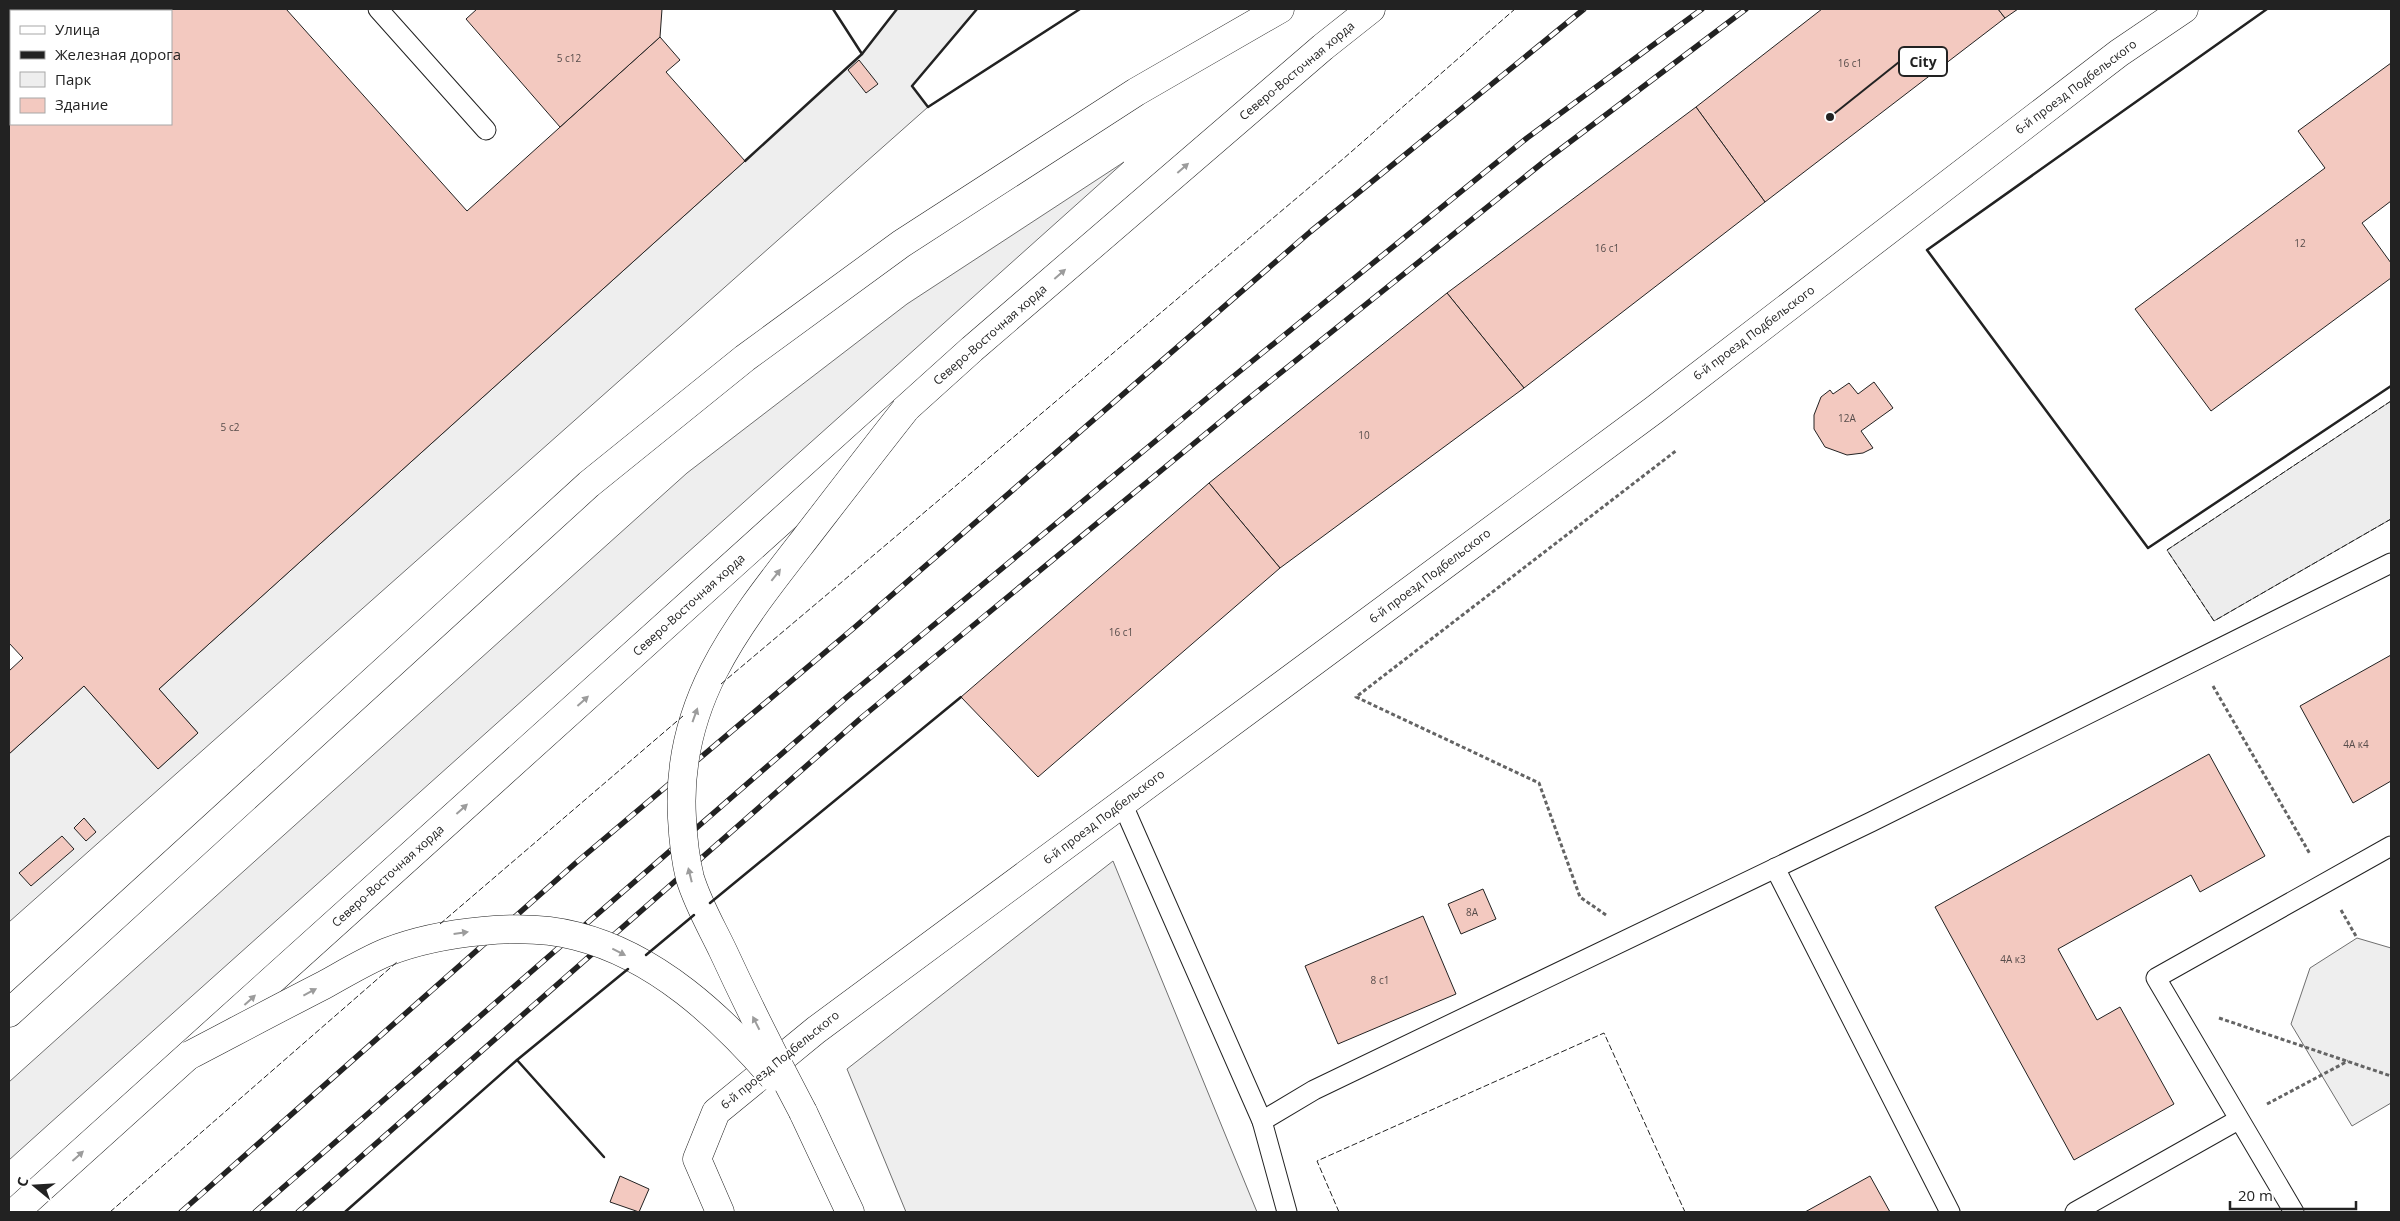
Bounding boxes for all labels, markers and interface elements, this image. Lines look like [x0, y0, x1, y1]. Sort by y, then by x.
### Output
legend [10, 10, 172, 125]
street label: Северо-Восточная хорда [1235, 17, 1358, 124]
text: Улица [55, 19, 100, 39]
street label: 6-й проезд Подбельского [2011, 35, 2140, 138]
text: Железная дорога [55, 44, 181, 64]
callout: City [1899, 47, 1947, 76]
house number: 5 с12 [557, 51, 582, 65]
text: City [1909, 52, 1937, 71]
house number: 16 с1 [1838, 56, 1862, 70]
text: Парк [55, 69, 91, 89]
text: Здание [55, 94, 108, 114]
one-way arrow [1176, 162, 1189, 173]
house number: 12 [2294, 236, 2306, 250]
house number: 16 с1 [1595, 241, 1619, 255]
one-way arrow [1054, 269, 1066, 280]
street label: Северо-Восточная хорда [929, 280, 1050, 389]
street label: 6-й проезд Подбельского [1689, 281, 1818, 384]
house number: 12А [1838, 411, 1857, 425]
house number: 5 с2 [221, 420, 240, 434]
house number: 10 [1358, 428, 1370, 442]
street label: 6-й проезд Подбельского [1365, 524, 1494, 627]
street label: Северо-Восточная хорда [629, 550, 748, 660]
one-way arrow [771, 569, 782, 582]
house number: 16 с1 [1109, 625, 1133, 639]
one-way arrow [576, 695, 588, 707]
one-way arrow [692, 708, 700, 722]
house number: 4А к4 [2343, 737, 2369, 751]
street label: 6-й проезд Подбельского [1039, 765, 1168, 868]
one-way arrow [455, 804, 468, 815]
street label: Северо-Восточная хорда [328, 821, 447, 931]
one-way arrow [686, 867, 694, 882]
house number: 8А [1466, 905, 1479, 919]
one-way arrow [453, 929, 469, 937]
one-way arrow [612, 948, 626, 956]
house number: 4А к3 [2000, 952, 2026, 966]
house number: 8 с1 [1371, 973, 1389, 987]
one-way arrow [303, 988, 318, 996]
one-way arrow [244, 994, 256, 1006]
street label: 6-й проезд Подбельского [717, 1006, 843, 1113]
one-way arrow [752, 1015, 760, 1030]
one-way arrow [71, 1150, 83, 1162]
north arrow [10, 1161, 60, 1211]
text: С [12, 1175, 33, 1189]
scale bar [2230, 1178, 2356, 1210]
text: 20 m [2238, 1185, 2273, 1205]

